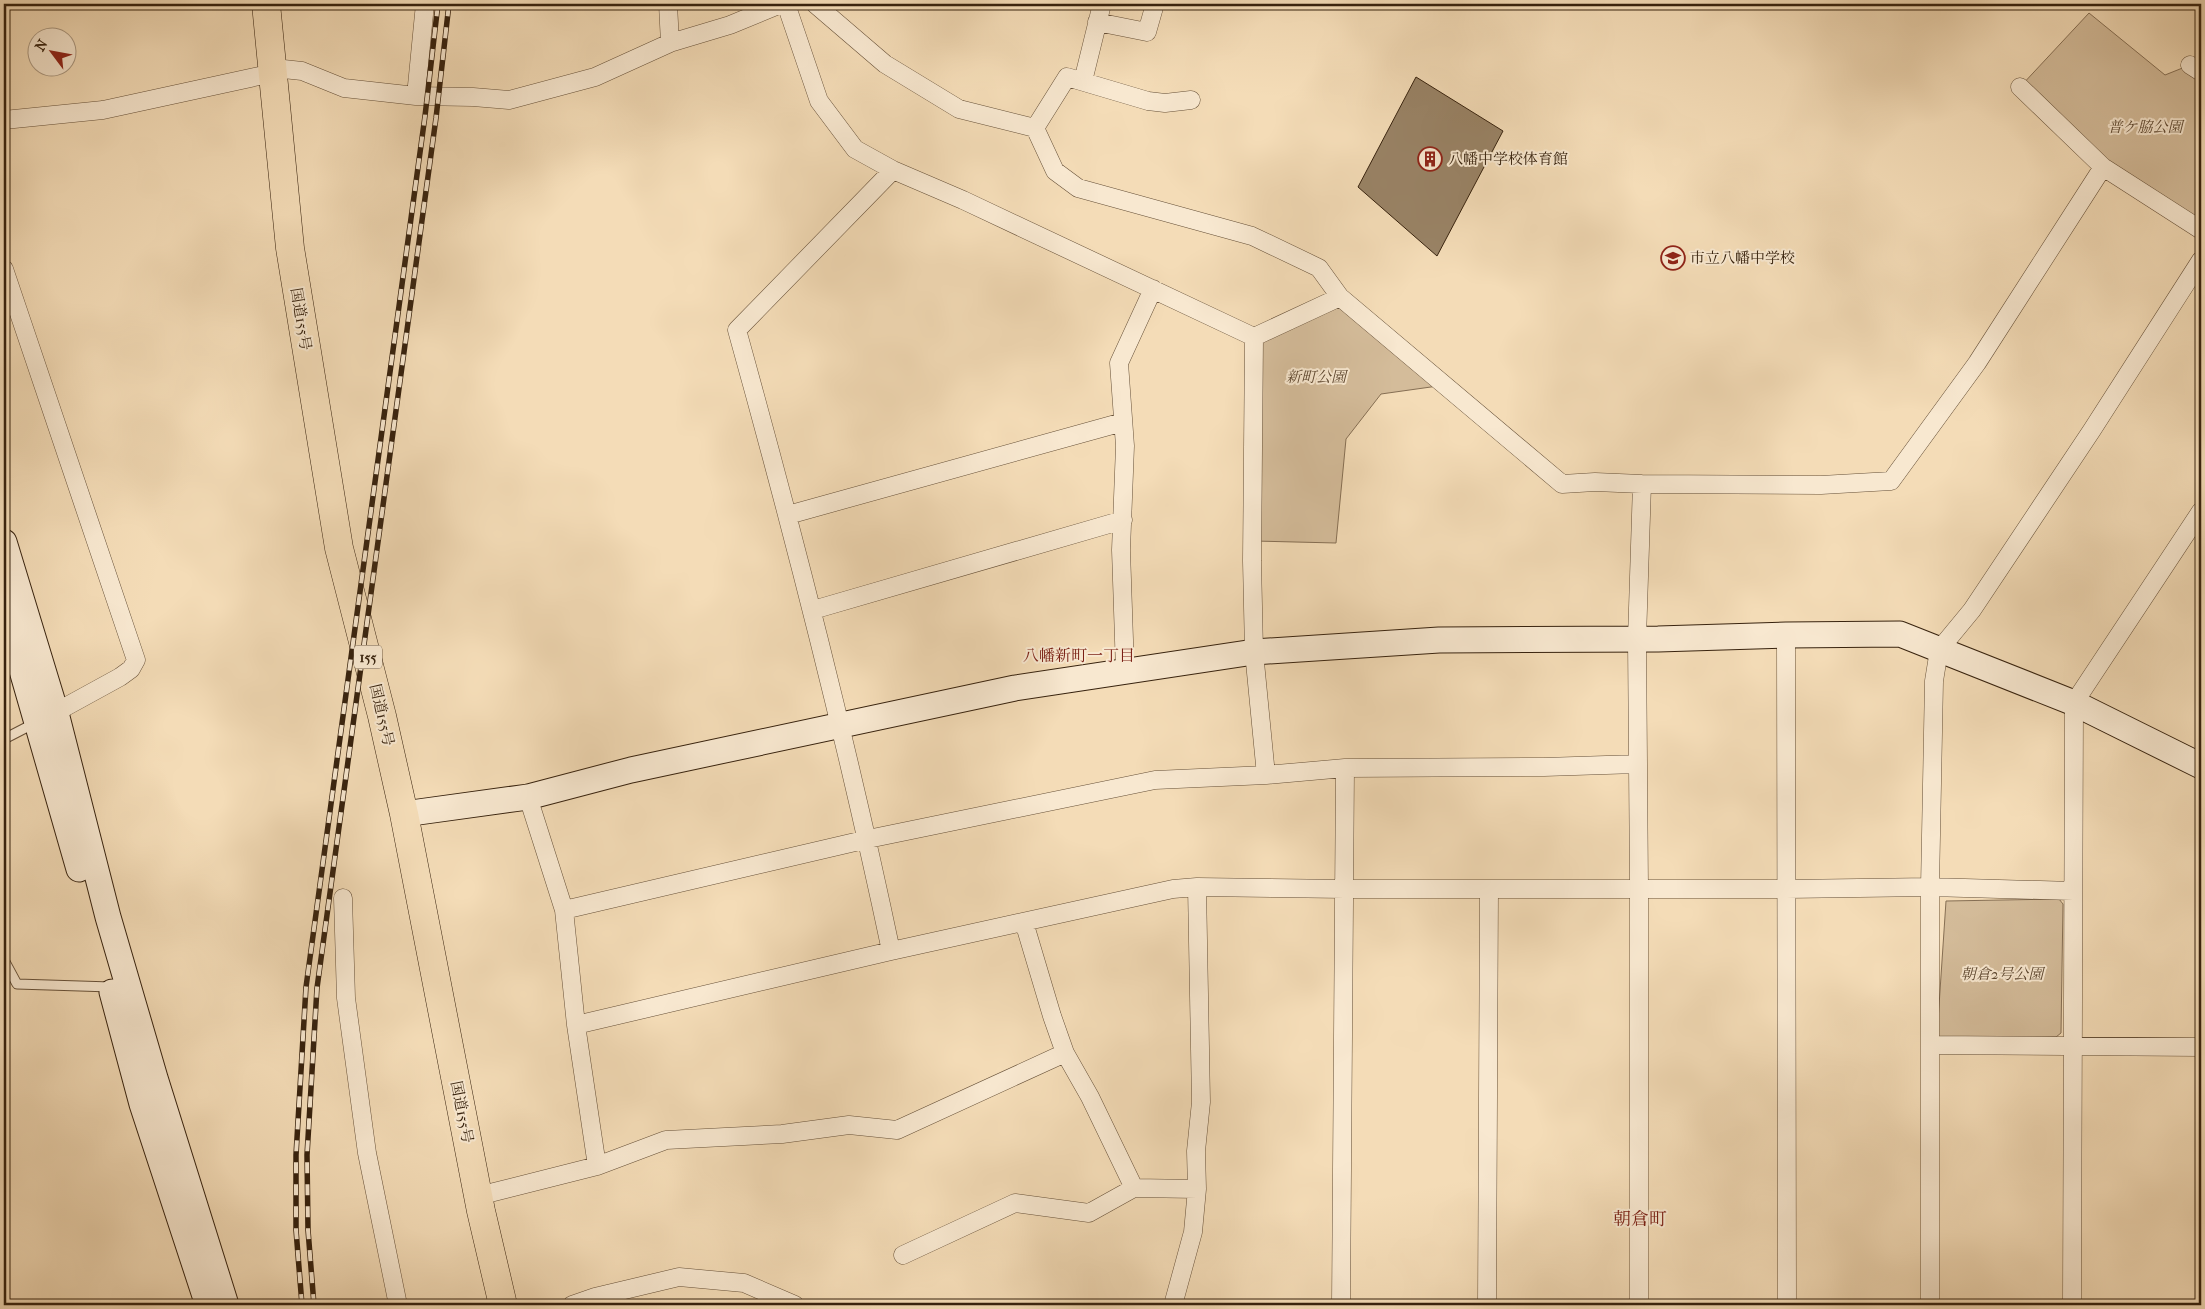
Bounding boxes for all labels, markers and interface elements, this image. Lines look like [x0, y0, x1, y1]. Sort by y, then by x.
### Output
north arrow [28, 28, 78, 78]
text: N [31, 36, 52, 54]
park label: 普ケ脇公園 [2107, 118, 2185, 136]
building icon: 八幡中学校体育館 [1417, 146, 1443, 172]
place label: 八幡中学校体育館 [1448, 150, 1568, 168]
school or university icon: 市立八幡中学校 [1660, 245, 1686, 271]
place label: 市立八幡中学校 [1690, 249, 1795, 267]
street label: 国道155号 [287, 286, 315, 352]
park label: 新町公園 [1286, 368, 1349, 386]
road number: 155 [354, 646, 382, 669]
district label: 八幡新町一丁目 [1023, 646, 1135, 665]
street label: 国道155号 [366, 682, 398, 748]
park label: 朝倉2号公園 [1961, 965, 2046, 983]
street label: 国道155号 [447, 1079, 477, 1145]
district label: 朝倉町 [1613, 1209, 1667, 1230]

